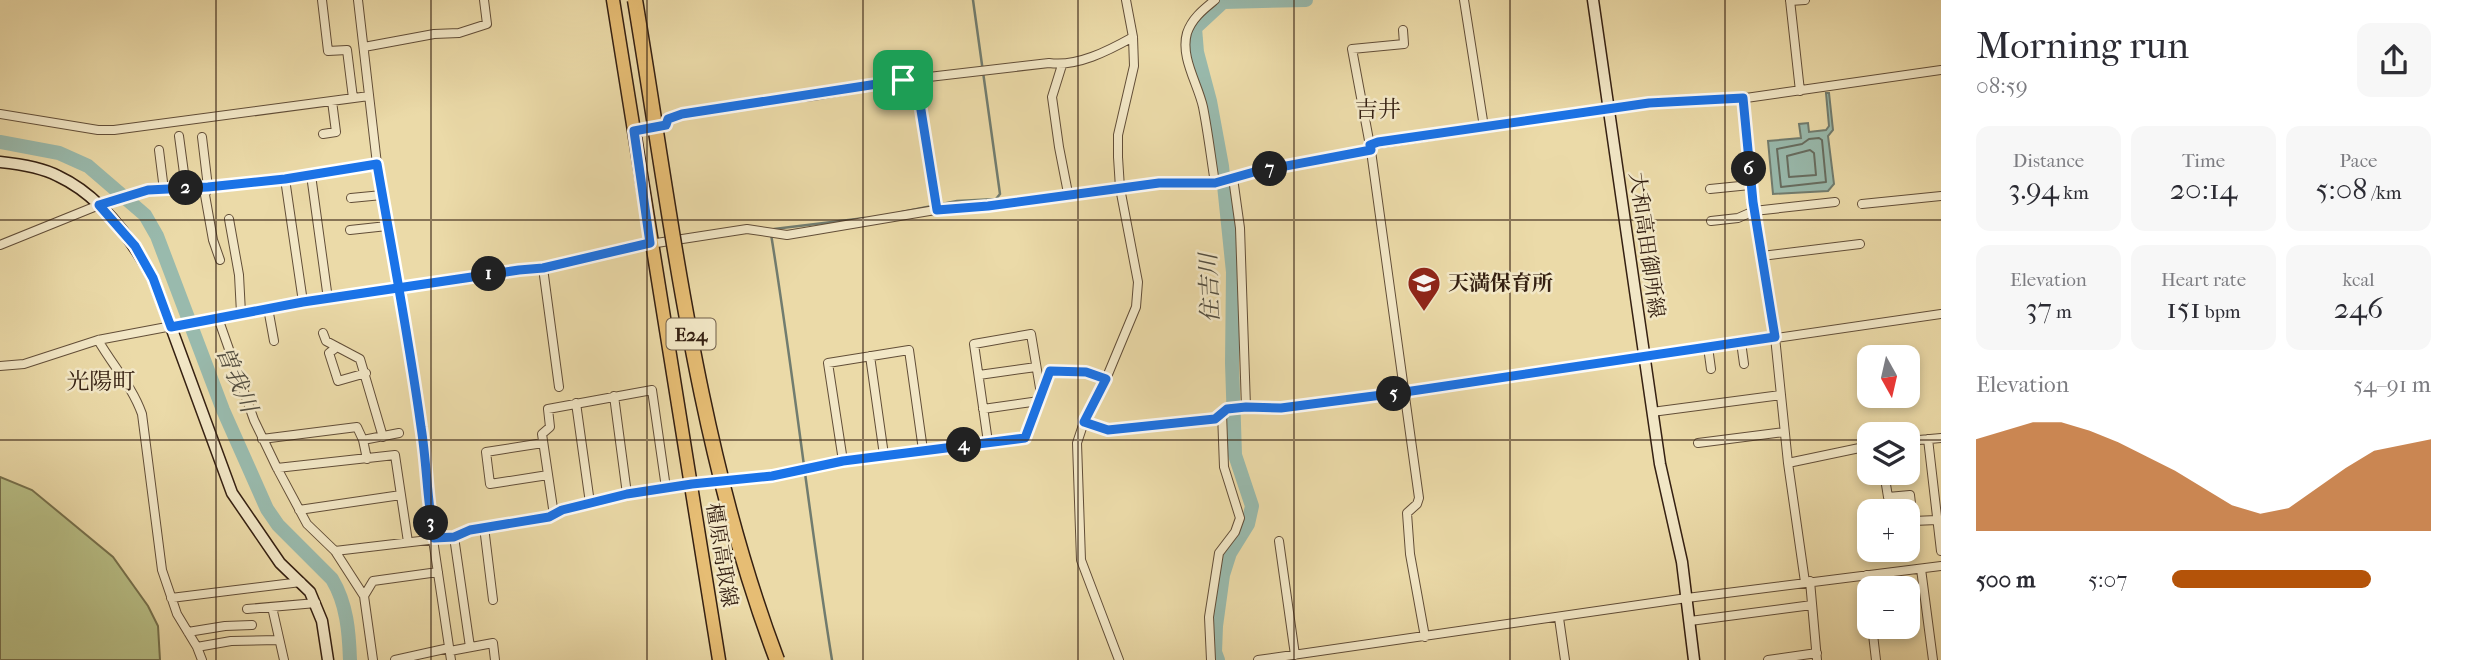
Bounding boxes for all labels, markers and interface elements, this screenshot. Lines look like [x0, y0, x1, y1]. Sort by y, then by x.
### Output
text: Morning run [1976, 23, 2189, 68]
button: share [2357, 23, 2431, 97]
pin [873, 50, 933, 110]
icon: arrive [884, 61, 922, 99]
text: 08:59 [1976, 72, 2028, 99]
district label: 吉井 [1355, 96, 1401, 123]
text: Distance [2013, 150, 2084, 172]
text: Time [2182, 150, 2225, 172]
text: Pace [2340, 150, 2377, 172]
pin: 7 [1252, 152, 1288, 186]
pin: 6 [1732, 152, 1766, 186]
text: 7 [1265, 157, 1274, 179]
text: 6 [1743, 157, 1754, 179]
pin: 2 [168, 170, 204, 206]
street label: 大和高田御所線 [1625, 171, 1669, 319]
text: 3.94 [2008, 172, 2059, 207]
text: 20:14 [2170, 172, 2237, 207]
text: 5:08 [2315, 172, 2367, 207]
text: 2 [181, 176, 190, 198]
text: km [2059, 182, 2089, 204]
text: /km [2367, 182, 2402, 204]
water label: 住吉川 [1195, 250, 1224, 323]
pin: 1 [472, 256, 506, 292]
text: 1 [485, 262, 492, 284]
school or university icon: 天満保育所 [1405, 264, 1443, 313]
text: Elevation [2010, 269, 2087, 291]
text: Heart rate [2161, 269, 2246, 291]
text: kcal [2343, 269, 2374, 291]
place label: 天満保育所 [1448, 271, 1553, 295]
text: 37 [2025, 291, 2052, 326]
text: 151 [2166, 291, 2201, 326]
text: 246 [2334, 291, 2383, 326]
text: m [2052, 301, 2072, 323]
text: bpm [2201, 301, 2241, 323]
road number: E24 [666, 318, 716, 350]
water label: 曽我川 [211, 342, 264, 419]
north arrow [1857, 345, 1920, 408]
map controls [1857, 345, 1920, 639]
district label: 光陽町 [67, 368, 136, 395]
text: Elevation [1976, 371, 2069, 398]
text: 54–91 m [2353, 371, 2431, 398]
pin: 5 [1376, 376, 1412, 412]
text: 5 [1389, 382, 1398, 404]
button: layers [1857, 422, 1920, 485]
pin: 4 [946, 428, 982, 462]
text: 4 [958, 433, 969, 455]
button: + [1857, 499, 1920, 562]
street label: 橿原高取線 [702, 501, 742, 609]
pin: 3 [414, 505, 448, 540]
text: 3 [427, 511, 434, 533]
text: 500 m [1976, 566, 2035, 593]
text: 5:07 [2088, 566, 2127, 593]
button: − [1857, 576, 1920, 639]

